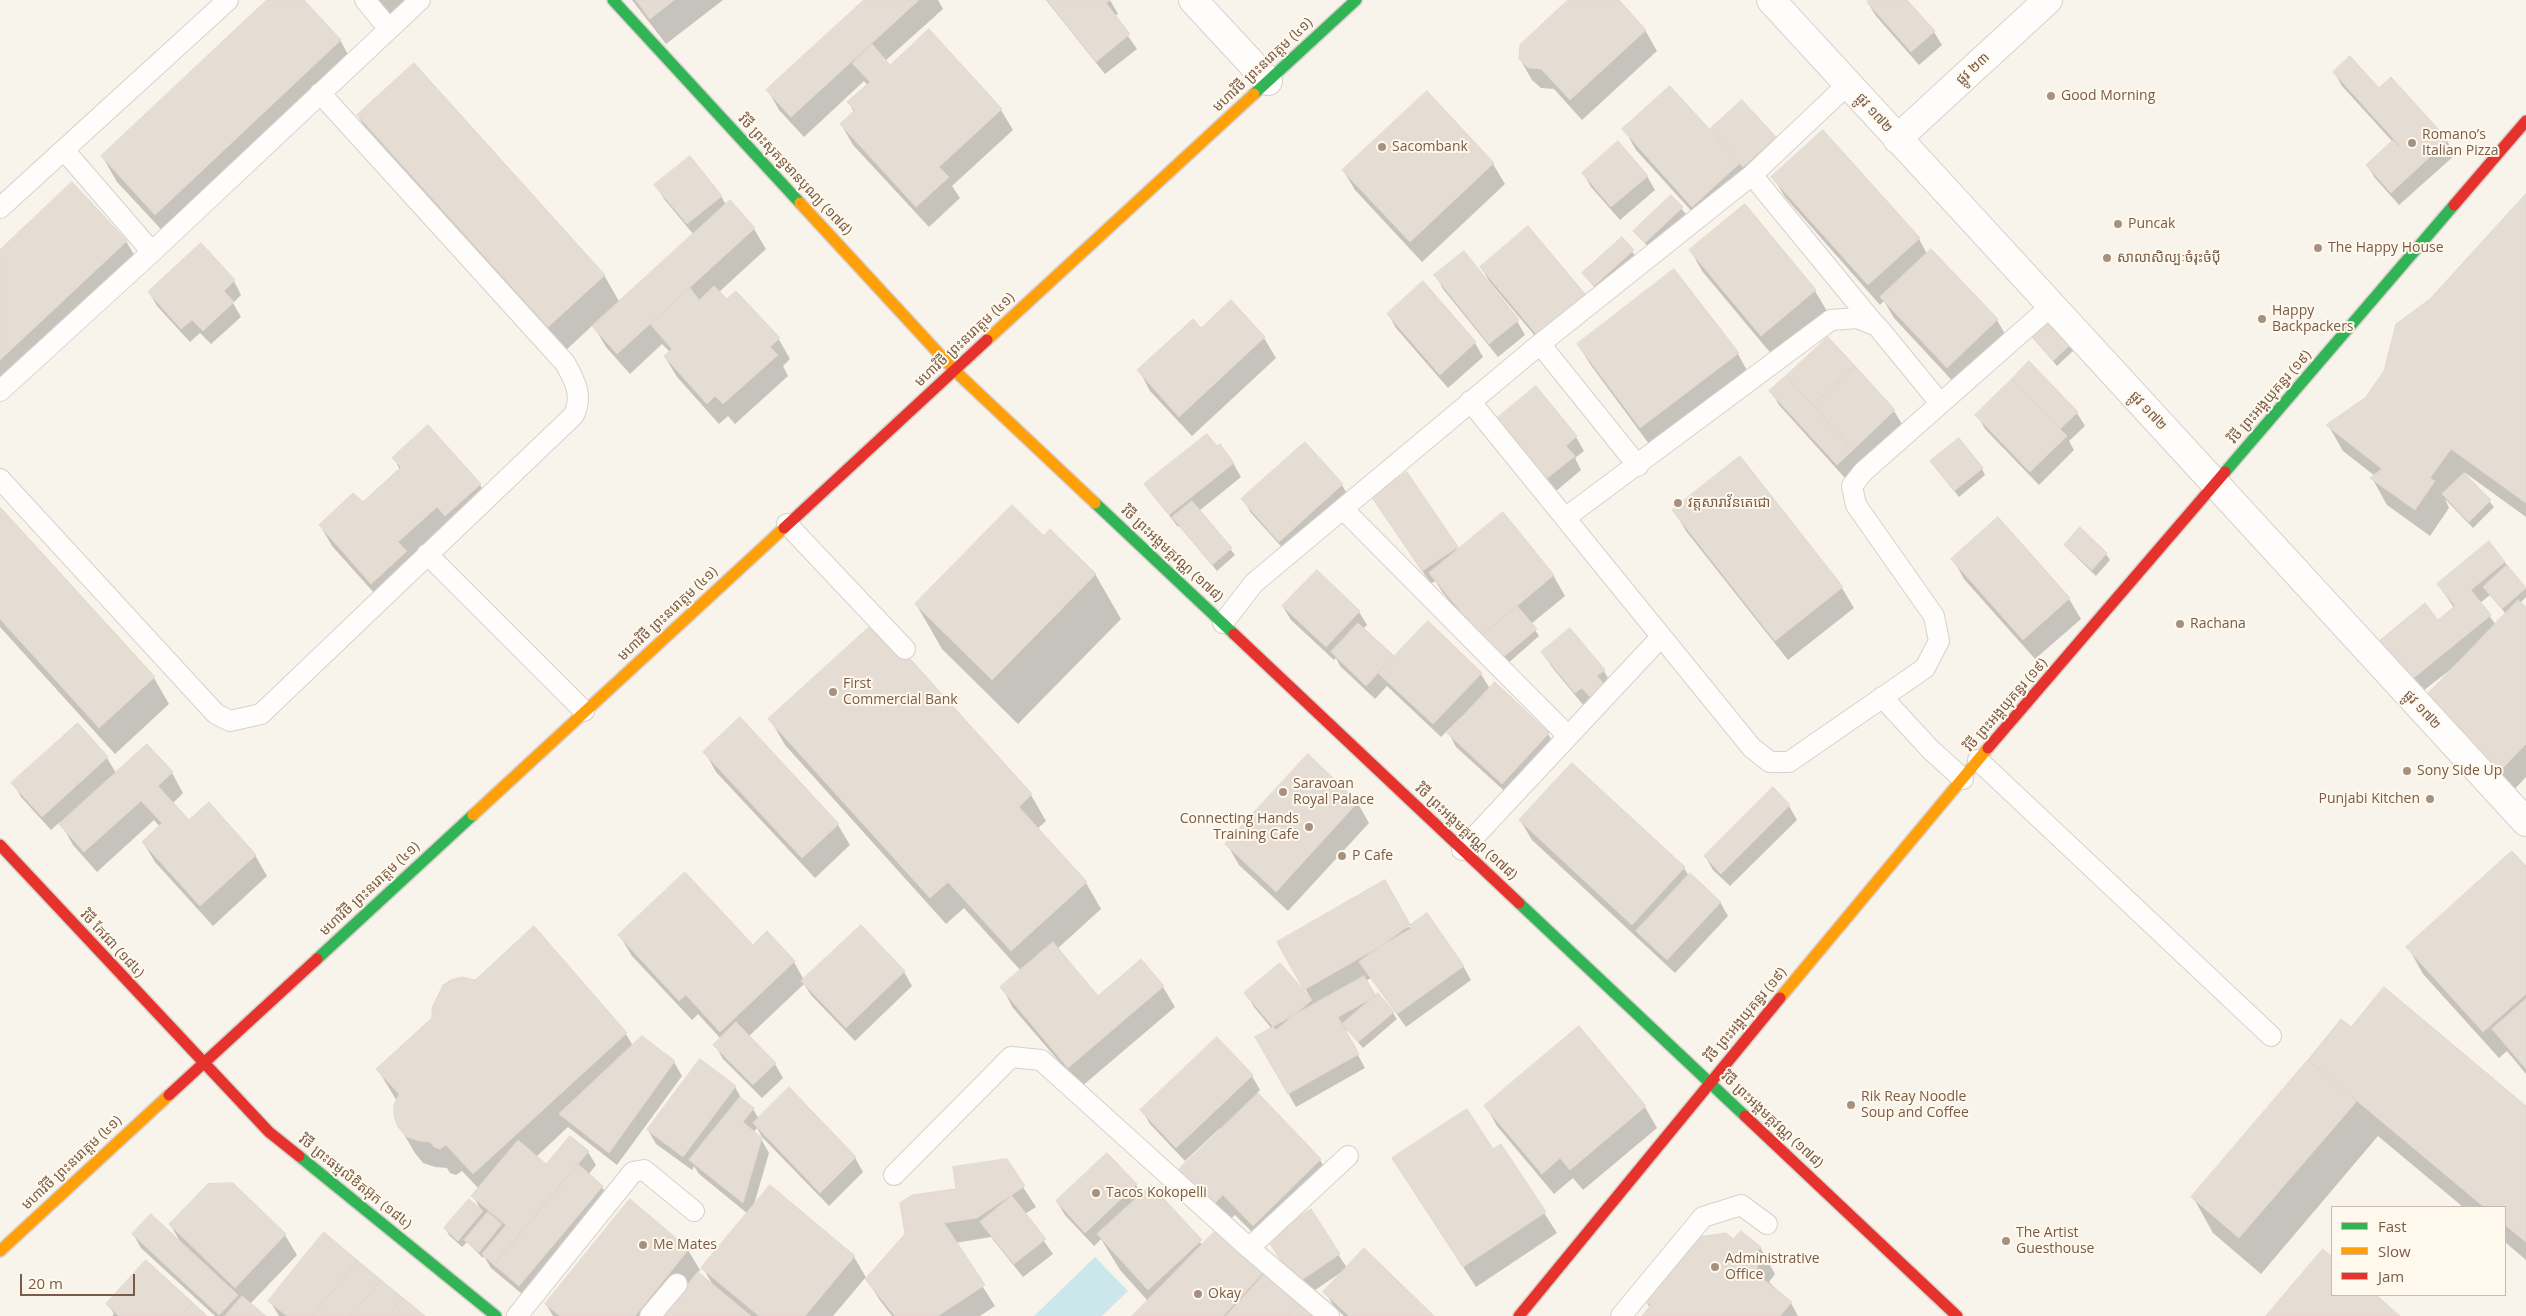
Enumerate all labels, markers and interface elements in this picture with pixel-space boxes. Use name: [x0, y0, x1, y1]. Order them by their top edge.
street label: មហាវិថី ព្រះនរោត្តម (៤១): [1210, 14, 1316, 116]
street label: ផ្លូវ ២៣: [1953, 49, 1993, 89]
place label: Good Morning: [2061, 88, 2155, 104]
street label: ផ្លូវ ១៧២: [1852, 90, 1896, 136]
marker: Good Morning: [2045, 90, 2057, 102]
street label: វិថី ព្រះសុគន្ធមានបុណ្យ (១៧៨): [735, 111, 855, 239]
place label: Romano’s Italian Pizza: [2422, 127, 2499, 160]
marker: Romano’s Italian Pizza: [2406, 137, 2418, 149]
place label: Sacombank: [1392, 139, 1468, 155]
marker: Sacombank: [1376, 141, 1388, 153]
place label: Puncak: [2128, 216, 2175, 232]
marker: Puncak: [2112, 218, 2124, 230]
place label: The Happy House: [2328, 240, 2444, 256]
marker: The Happy House: [2312, 242, 2324, 254]
place label: សាលាសិល្បៈចំរុះចំប៉ី: [2117, 250, 2221, 266]
marker: សាលាសិល្បៈចំរុះចំប៉ី: [2101, 252, 2113, 264]
street label: មហាវិថី ព្រះនរោត្តម (៤១): [912, 289, 1018, 391]
place label: Happy Backpackers: [2272, 303, 2354, 336]
marker: Happy Backpackers: [2256, 313, 2268, 325]
street label: វិថី ព្រះអង្គយុគន្ធរ (១៩): [2225, 347, 2315, 447]
street label: ផ្លូវ ១៧២: [2126, 388, 2170, 434]
place label: វត្តសារាវ័នតេជោ: [1688, 495, 1770, 511]
marker: វត្តសារាវ័នតេជោ: [1672, 497, 1684, 509]
street label: វិថី ព្រះអង្គមគ្គវណ្ណ (១៧៨): [1117, 502, 1227, 606]
street label: មហាវិថី ព្រះនរោត្តម (៤១): [615, 563, 721, 665]
place label: Rachana: [2190, 616, 2246, 632]
marker: Rachana: [2174, 618, 2186, 630]
street label: វិថី ព្រះអង្គយុគន្ធរ (១៩): [1961, 655, 2051, 755]
place label: First Commercial Bank: [843, 676, 958, 709]
marker: First Commercial Bank: [827, 686, 839, 698]
street label: ផ្លូវ ១៧២: [2400, 687, 2444, 733]
place label: Sony Side Up: [2417, 763, 2502, 779]
marker: Sony Side Up: [2401, 765, 2413, 777]
place label: Saravoan Royal Palace: [1293, 776, 1374, 809]
street label: វិថី ព្រះអង្គមគ្គវណ្ណ (១៧៨): [1411, 780, 1521, 884]
marker: Saravoan Royal Palace: [1277, 786, 1289, 798]
place label: Punjabi Kitchen: [2319, 791, 2420, 807]
marker: Punjabi Kitchen: [2424, 793, 2436, 805]
place label: Connecting Hands Training Cafe: [1180, 811, 1299, 844]
marker: Connecting Hands Training Cafe: [1303, 821, 1315, 833]
street label: មហាវិថី ព្រះនរោត្តម (៤១): [317, 838, 423, 940]
place label: P Cafe: [1352, 848, 1393, 864]
marker: P Cafe: [1336, 850, 1348, 862]
street label: វិថី កែវជា (១៨៤): [77, 907, 147, 981]
street label: វិថី ព្រះអង្គយុគន្ធរ (១៩): [1702, 964, 1790, 1066]
street label: វិថី ព្រះអង្គមគ្គវណ្ណ (១៧៨): [1717, 1068, 1827, 1172]
place label: Rik Reay Noodle Soup and Coffee: [1861, 1089, 1969, 1122]
marker: Rik Reay Noodle Soup and Coffee: [1845, 1099, 1857, 1111]
street label: មហាវិថី ព្រះនរោត្តម (៤១): [19, 1112, 125, 1214]
street label: វិថី ព្រះធម្មលិខិតអ៊ុក (១៨៤): [295, 1131, 415, 1233]
place label: Tacos Kokopelli: [1106, 1185, 1207, 1201]
marker: Tacos Kokopelli: [1090, 1187, 1102, 1199]
legend: [2331, 1206, 2506, 1296]
text: Fast: [2378, 1216, 2407, 1236]
place label: The Artist Guesthouse: [2016, 1225, 2094, 1258]
marker: The Artist Guesthouse: [2000, 1235, 2012, 1247]
place label: Me Mates: [653, 1237, 717, 1253]
marker: Me Mates: [637, 1239, 649, 1251]
text: Slow: [2378, 1241, 2411, 1261]
place label: Administrative Office: [1725, 1251, 1820, 1284]
marker: Administrative Office: [1709, 1261, 1721, 1273]
scale bar: [22, 1264, 138, 1296]
text: Jam: [2378, 1266, 2404, 1286]
text: 20 m: [28, 1273, 63, 1293]
place label: Okay: [1208, 1286, 1241, 1302]
marker: Okay: [1192, 1288, 1204, 1300]

